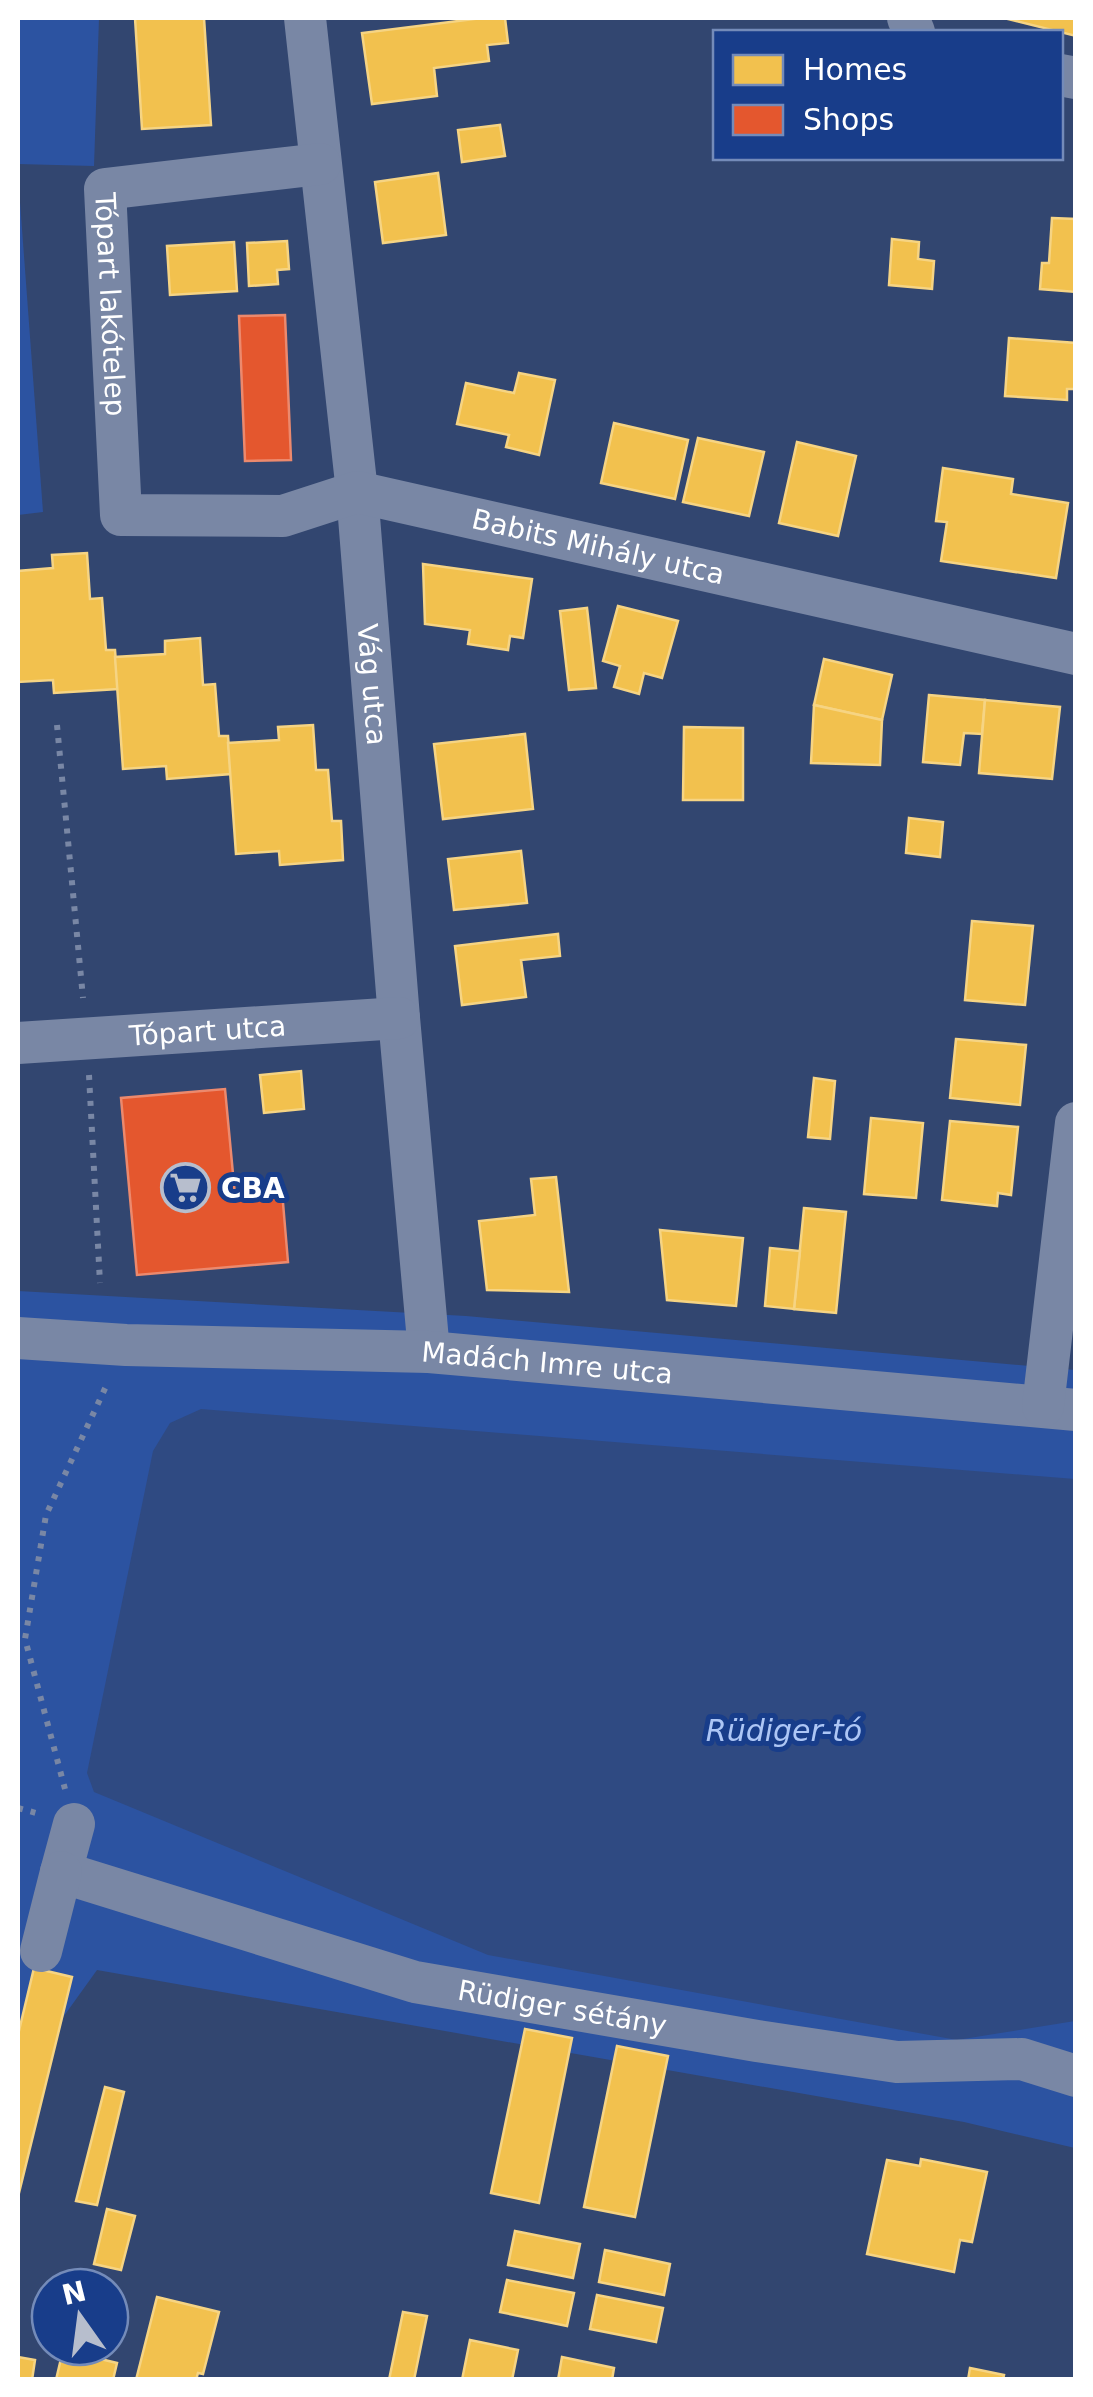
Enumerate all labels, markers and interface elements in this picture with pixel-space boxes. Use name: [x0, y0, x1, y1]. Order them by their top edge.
legend: [713, 30, 1063, 160]
text: Homes: [803, 52, 907, 87]
text: Shops: [803, 102, 894, 137]
street label: Tópart lakótelep: [89, 191, 133, 417]
street label: Babits Mihály utca: [469, 502, 728, 591]
street label: Vág utca: [351, 622, 394, 747]
street label: Tópart utca: [127, 1009, 287, 1052]
supermarket icon: CBA: [160, 1162, 212, 1214]
place label: CBA: [221, 1172, 285, 1205]
street label: Madách Imre utca: [420, 1335, 674, 1390]
water label: Rüdiger-tó: [706, 1713, 862, 1748]
street label: Rüdiger sétány: [455, 1973, 669, 2042]
north arrow: [30, 2267, 130, 2367]
text: N: [59, 2274, 89, 2312]

